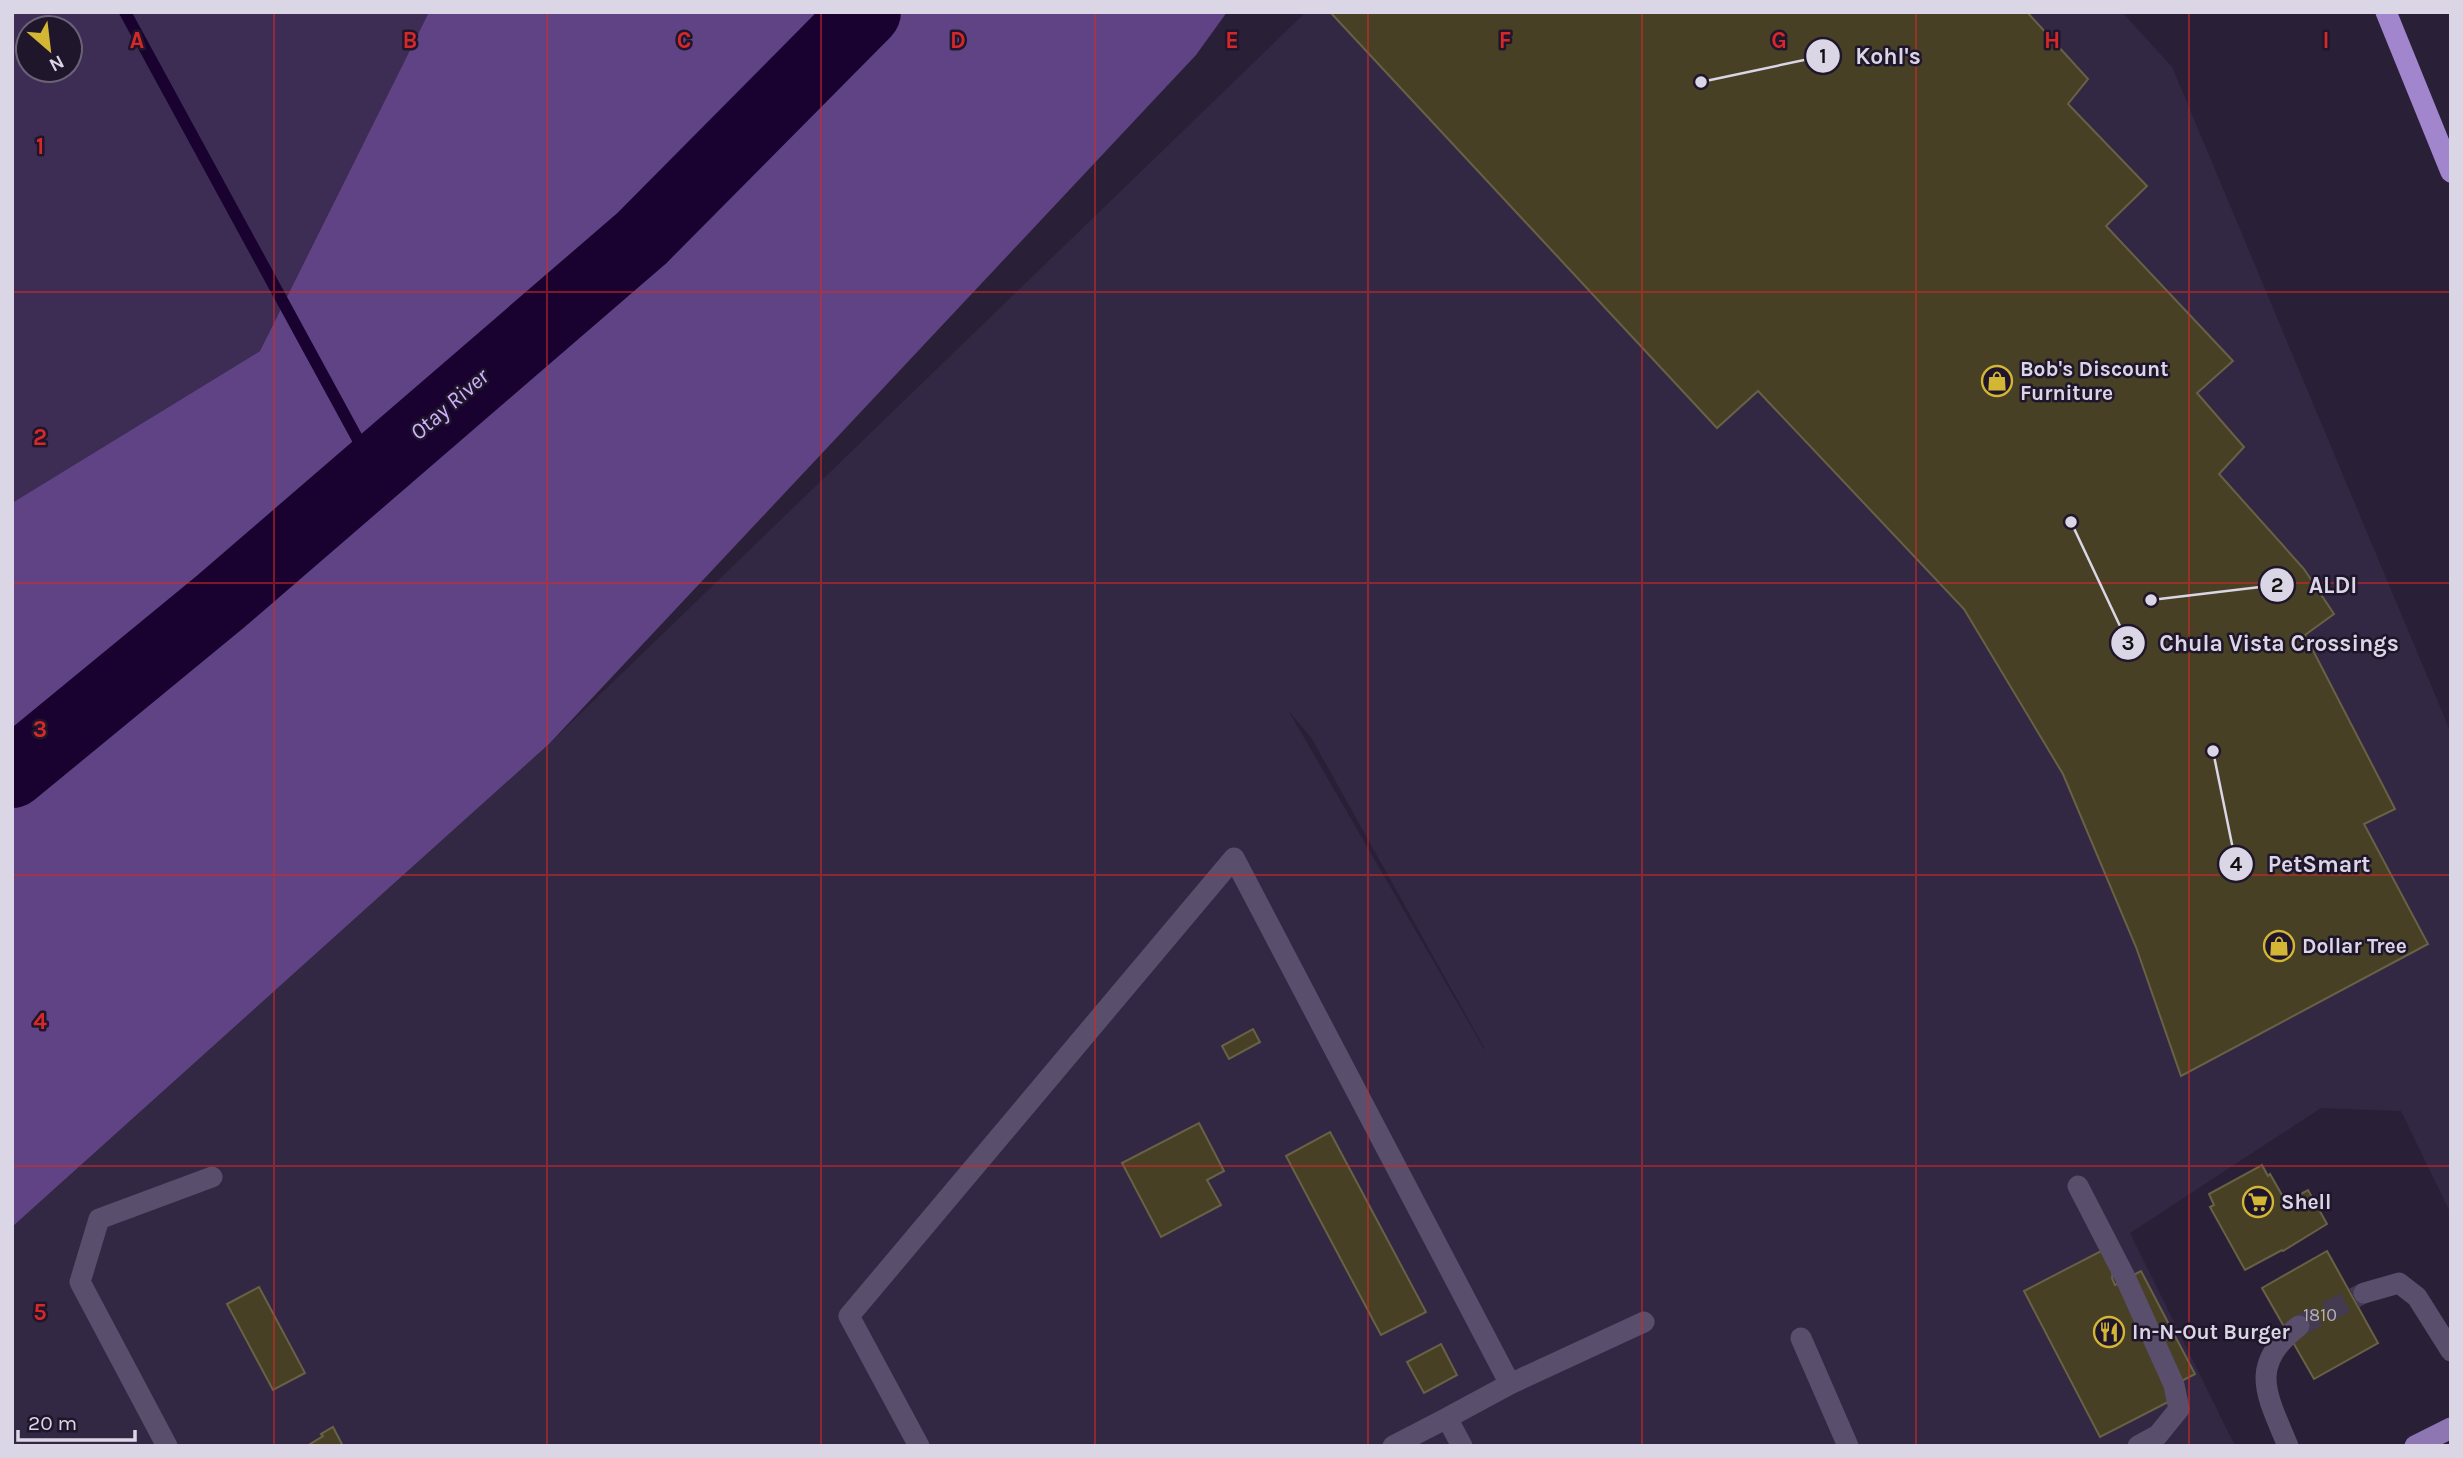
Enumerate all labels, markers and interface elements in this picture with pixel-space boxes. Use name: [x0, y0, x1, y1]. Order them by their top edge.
north arrow: [14, 14, 84, 84]
text: A: [130, 27, 144, 54]
text: B: [403, 27, 417, 54]
text: C: [677, 27, 691, 54]
text: D: [950, 27, 966, 54]
text: E: [1225, 27, 1239, 54]
text: F: [1499, 27, 1511, 54]
text: G: [1771, 27, 1787, 54]
text: H: [2044, 27, 2060, 54]
text: I: [2322, 27, 2330, 54]
callout: Kohl's: [1806, 34, 1935, 78]
text: Kohl's: [1855, 43, 1921, 70]
text: 1: [1819, 44, 1827, 68]
text: N: [45, 50, 68, 76]
text: 1: [36, 133, 44, 160]
place label: Bob's Discount Furniture: [2020, 357, 2168, 405]
water label: Otay River: [404, 362, 495, 446]
shop icon: Bob's Discount Furniture: [1980, 364, 2014, 398]
text: 2: [33, 424, 47, 451]
callout: ALDI: [2259, 563, 2371, 607]
text: ALDI: [2309, 572, 2357, 599]
text: 2: [2271, 573, 2283, 597]
callout: Chula Vista Crossings: [2110, 621, 2413, 665]
text: Chula Vista Crossings: [2159, 630, 2399, 657]
text: 3: [2121, 631, 2135, 655]
text: 3: [33, 716, 47, 743]
callout: PetSmart: [2219, 842, 2384, 886]
text: PetSmart: [2268, 851, 2370, 878]
text: 4: [2230, 852, 2243, 876]
shop icon: Dollar Tree: [2262, 929, 2296, 963]
place label: Dollar Tree: [2302, 934, 2407, 958]
text: 4: [33, 1008, 47, 1035]
supermarket icon: Shell: [2241, 1185, 2275, 1219]
place label: Shell: [2281, 1190, 2331, 1214]
text: 5: [33, 1299, 47, 1326]
house number: 1810: [2303, 1304, 2337, 1326]
restaurant icon: In-N-Out Burger: [2092, 1315, 2126, 1349]
place label: In-N-Out Burger: [2132, 1320, 2291, 1344]
scale bar: [18, 1398, 135, 1442]
text: 20 m: [28, 1411, 77, 1435]

